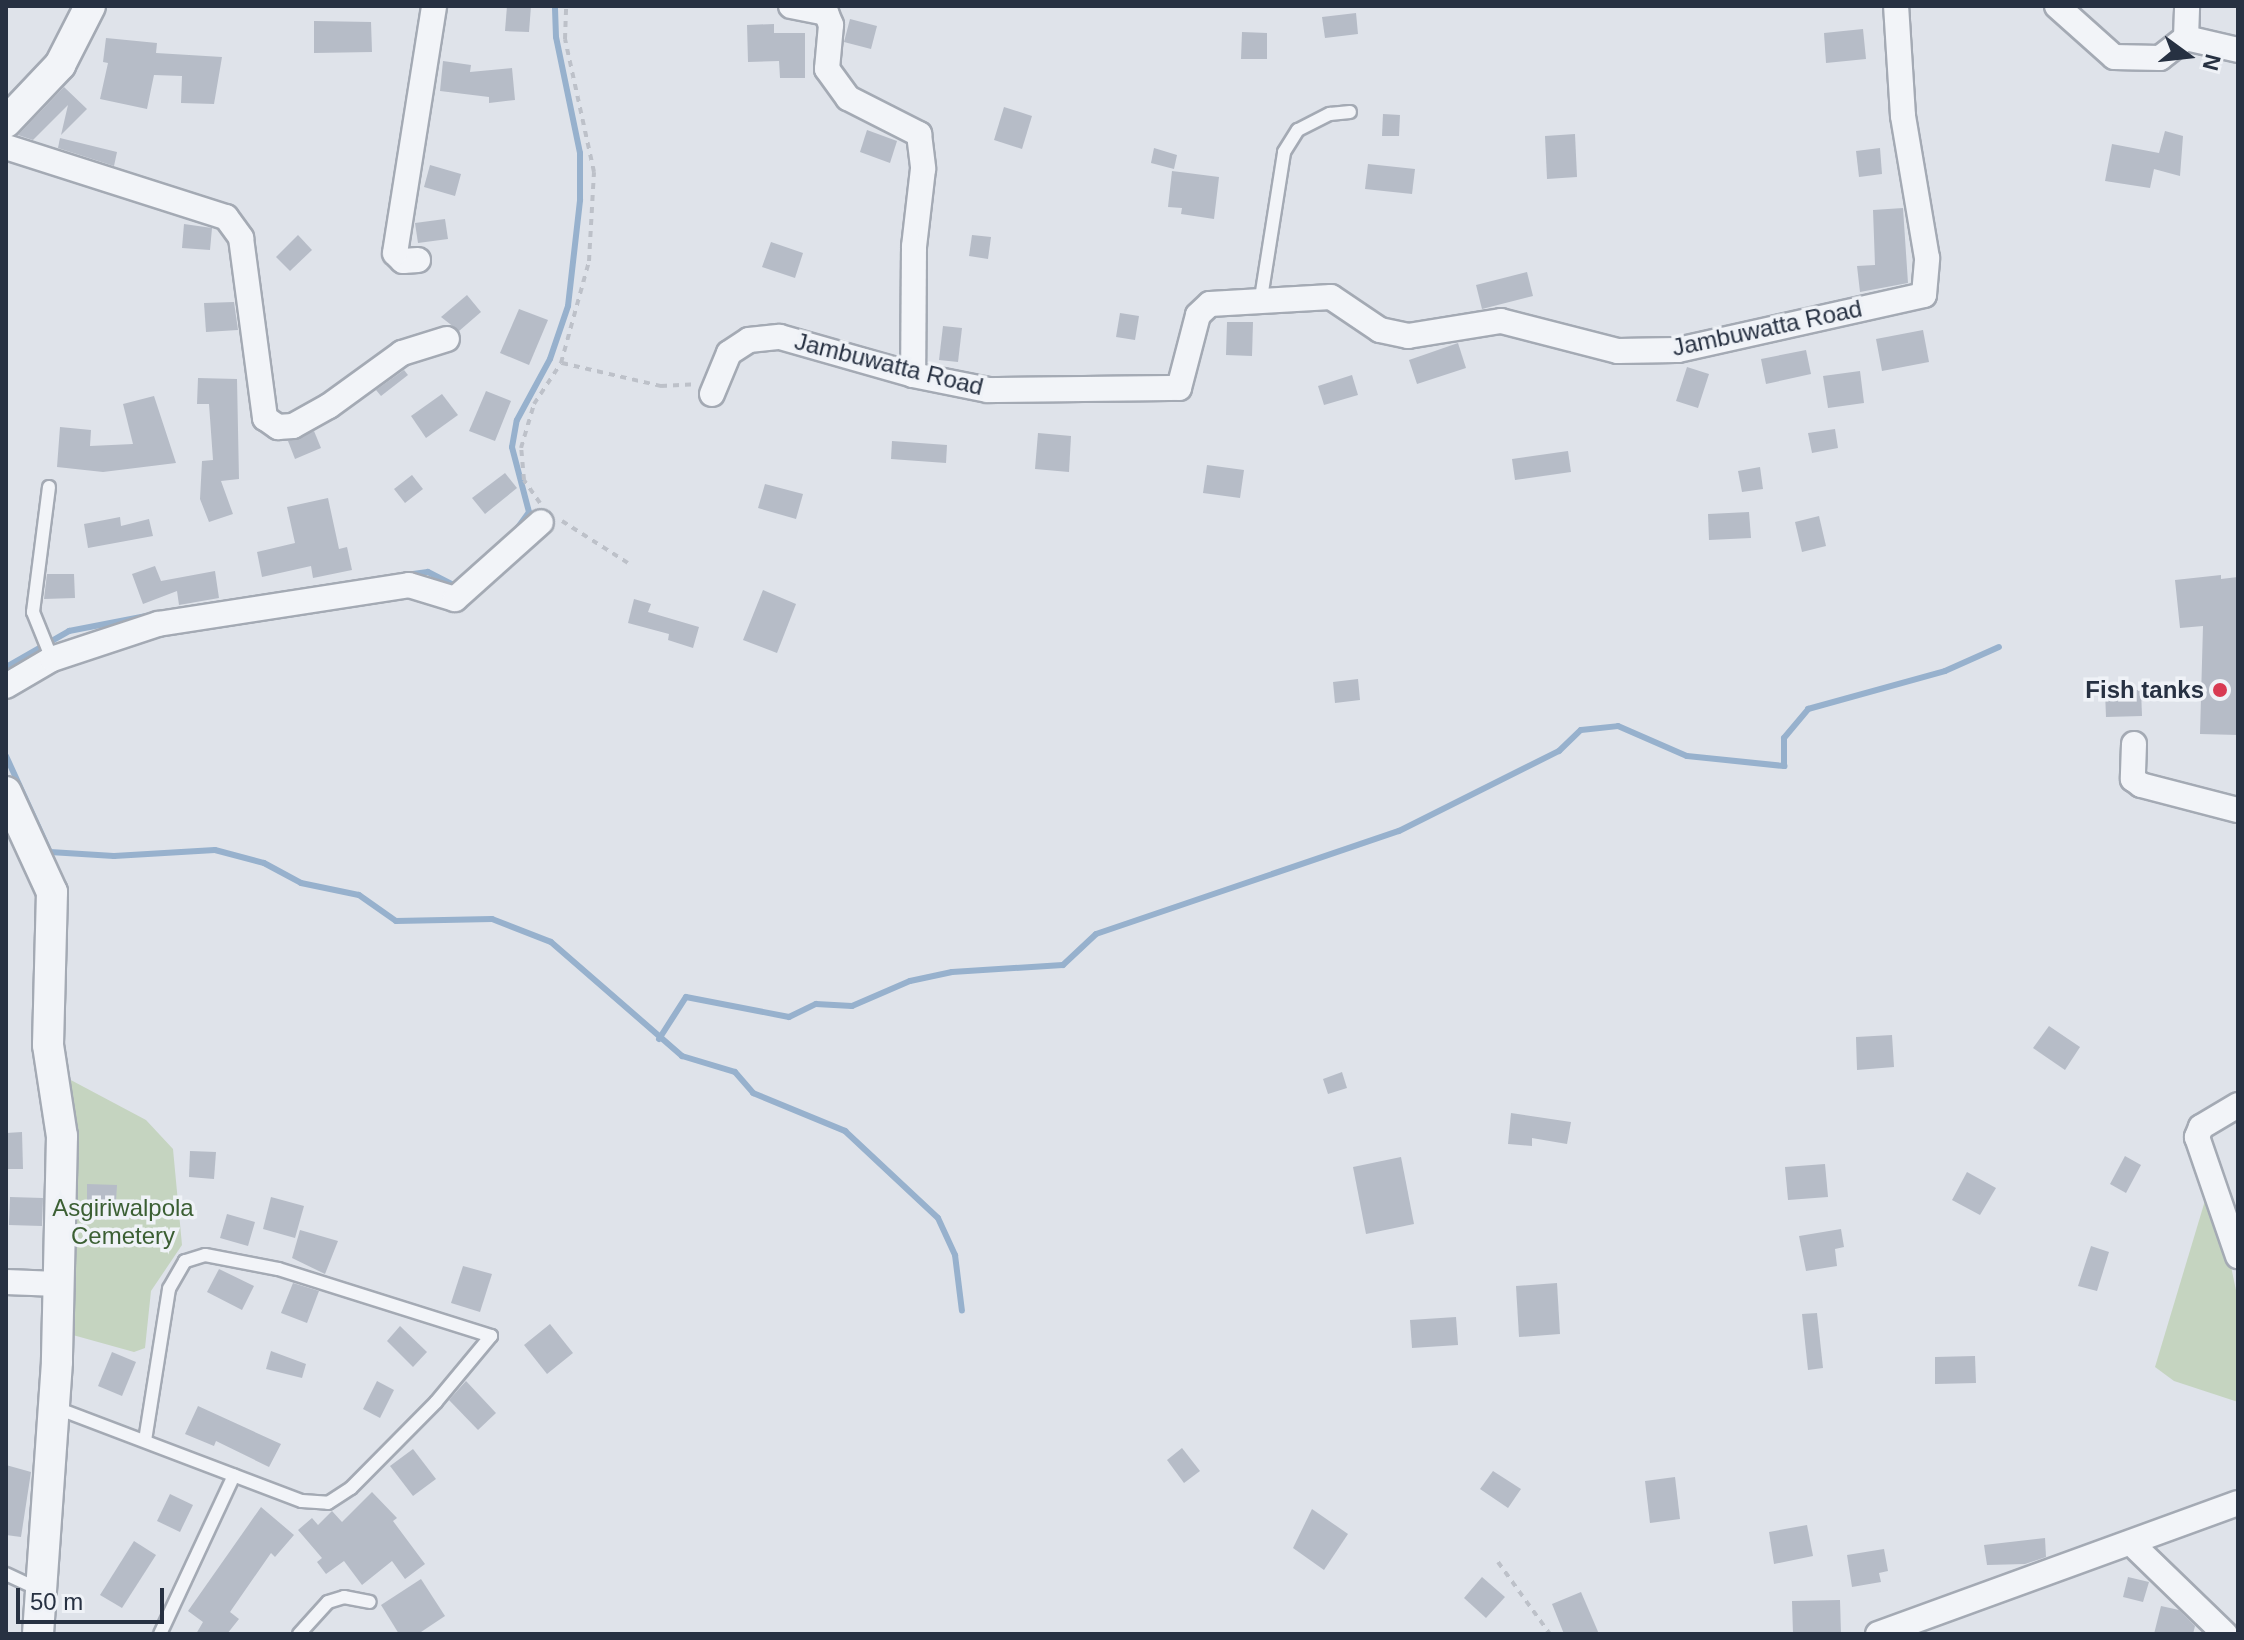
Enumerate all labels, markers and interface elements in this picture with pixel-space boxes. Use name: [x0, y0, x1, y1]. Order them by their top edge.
north arrow: [2148, 16, 2228, 96]
text: N: [2198, 51, 2226, 73]
street label: Jambuwatta Road: [1669, 294, 1865, 362]
street label: Jambuwatta Road: [792, 327, 986, 401]
place label: Fish tanks: [2085, 676, 2204, 704]
marker: Fish tanks: [2211, 681, 2229, 699]
park label: Asgiriwalpola Cemetery: [52, 1194, 194, 1250]
scale bar: [20, 1572, 168, 1622]
text: 50 m: [30, 1588, 83, 1615]

